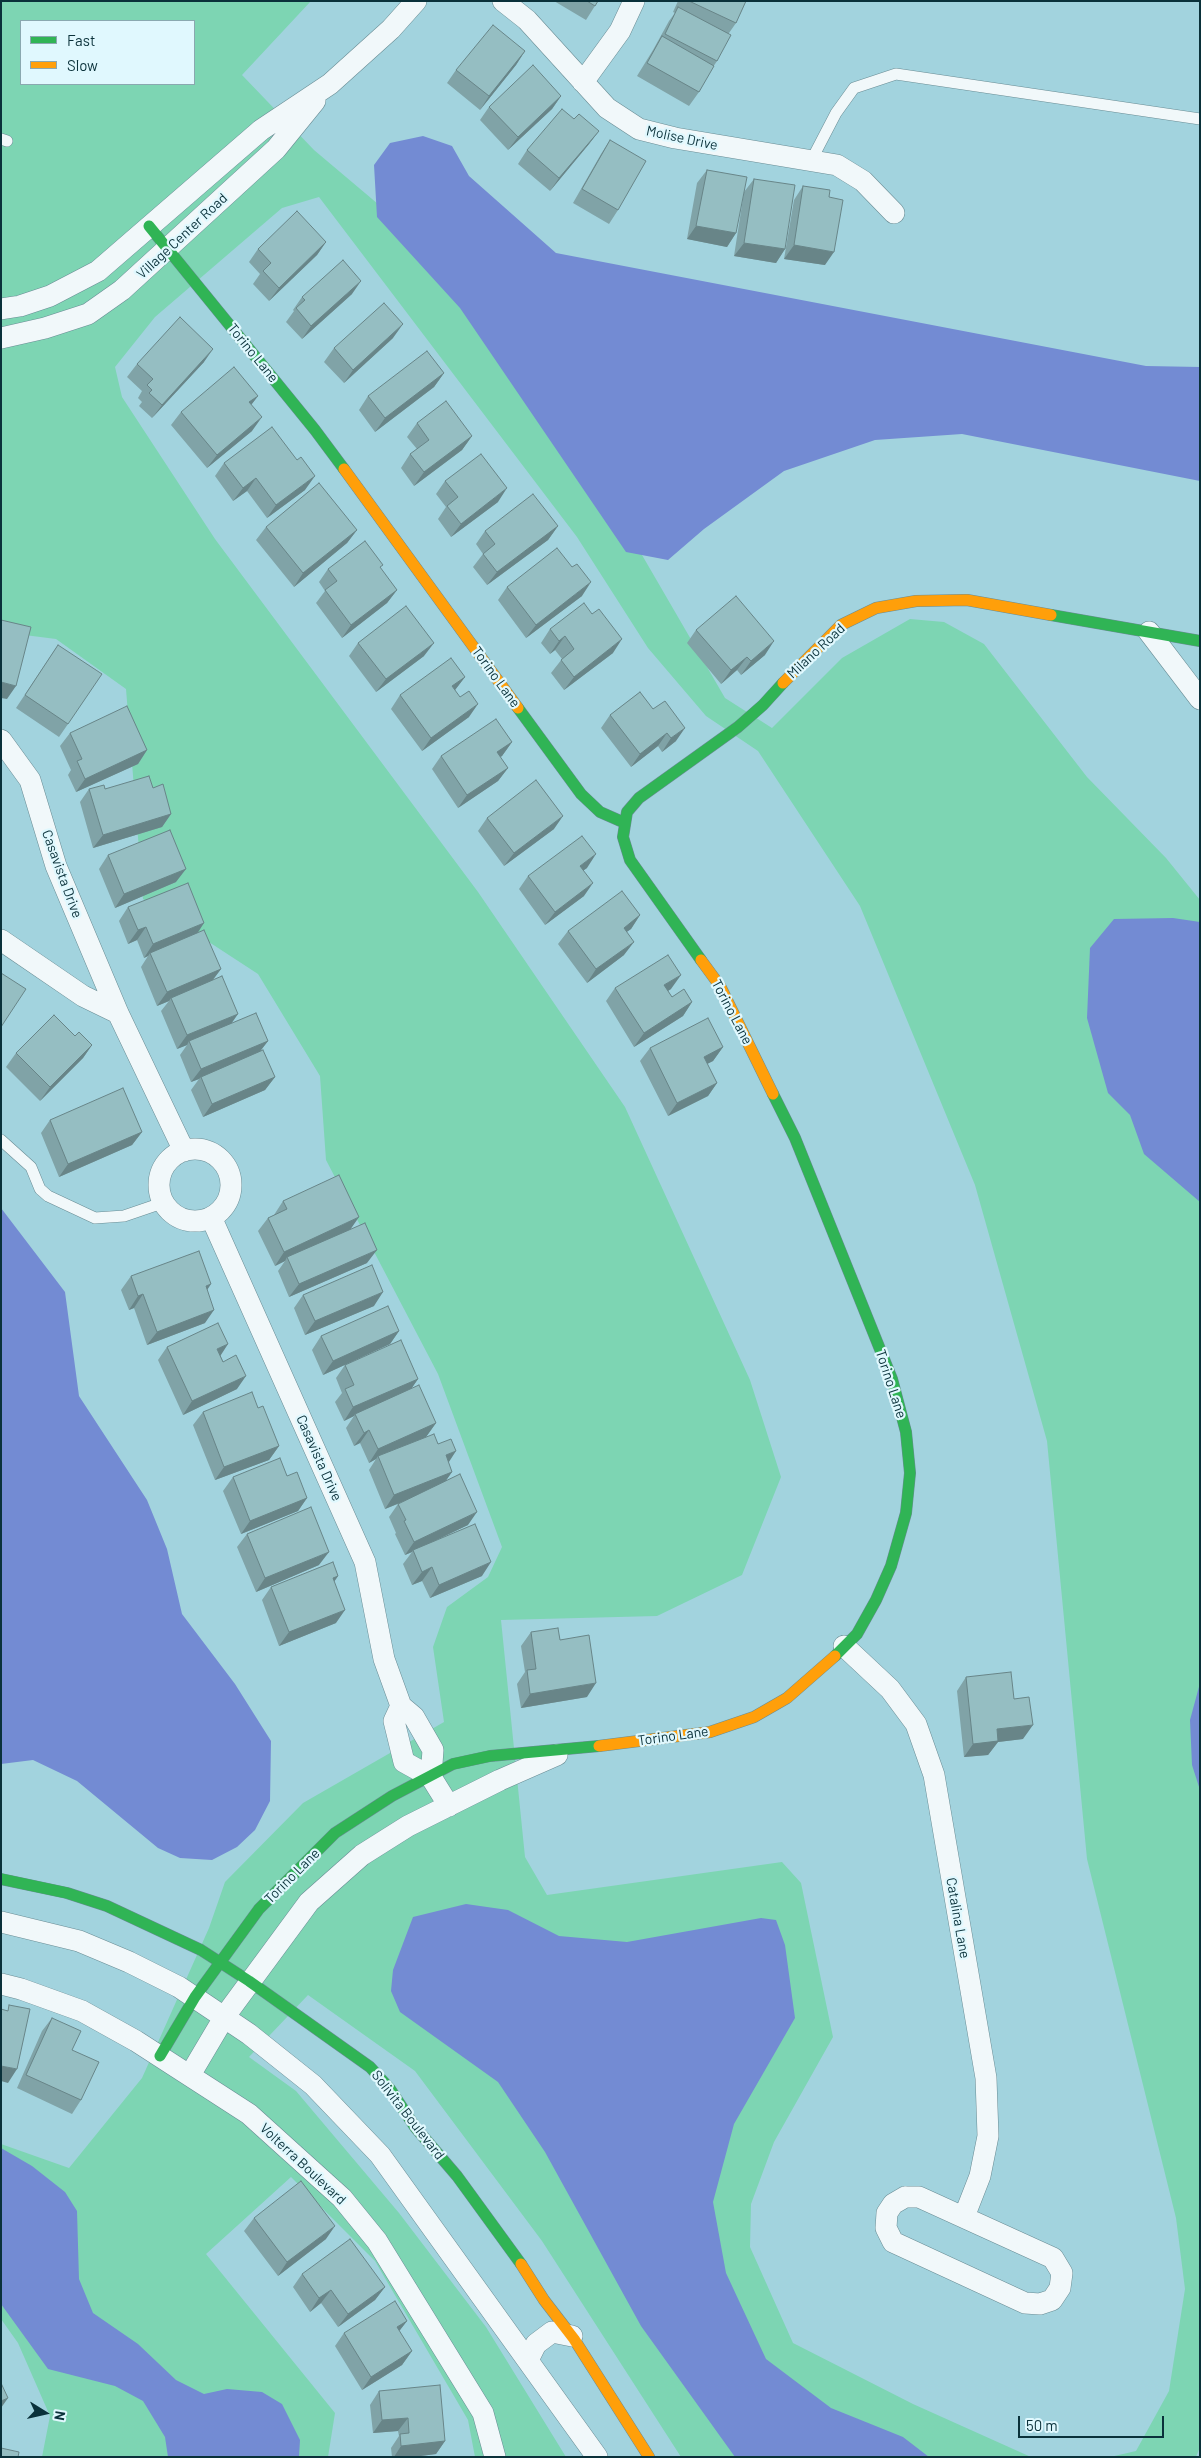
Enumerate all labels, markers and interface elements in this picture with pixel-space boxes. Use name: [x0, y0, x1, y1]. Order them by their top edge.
legend: [20, 20, 195, 85]
text: Fast: [67, 31, 95, 49]
text: Slow: [67, 56, 98, 74]
street label: Molise Drive: [645, 122, 719, 154]
street label: Village Center Road: [133, 190, 231, 282]
street label: Torino Lane: [224, 320, 282, 386]
street label: Milano Road: [784, 620, 848, 682]
street label: Torino Lane: [468, 643, 524, 711]
street label: Casavista Drive: [38, 828, 86, 920]
street label: Torino Lane: [708, 977, 756, 1047]
street label: Torino Lane: [872, 1348, 910, 1420]
street label: Casavista Drive: [293, 1412, 345, 1504]
street label: Torino Lane: [637, 1723, 709, 1749]
street label: Torino Lane: [261, 1845, 323, 1907]
street label: Catalina Lane: [943, 1876, 973, 1960]
street label: Solivita Boulevard: [368, 2067, 448, 2163]
street label: Volterra Boulevard: [256, 2120, 350, 2208]
north arrow: [20, 2388, 70, 2438]
scale bar: [1021, 2406, 1167, 2438]
text: N: [51, 2410, 69, 2422]
text: 50 m: [1026, 2416, 1058, 2434]

